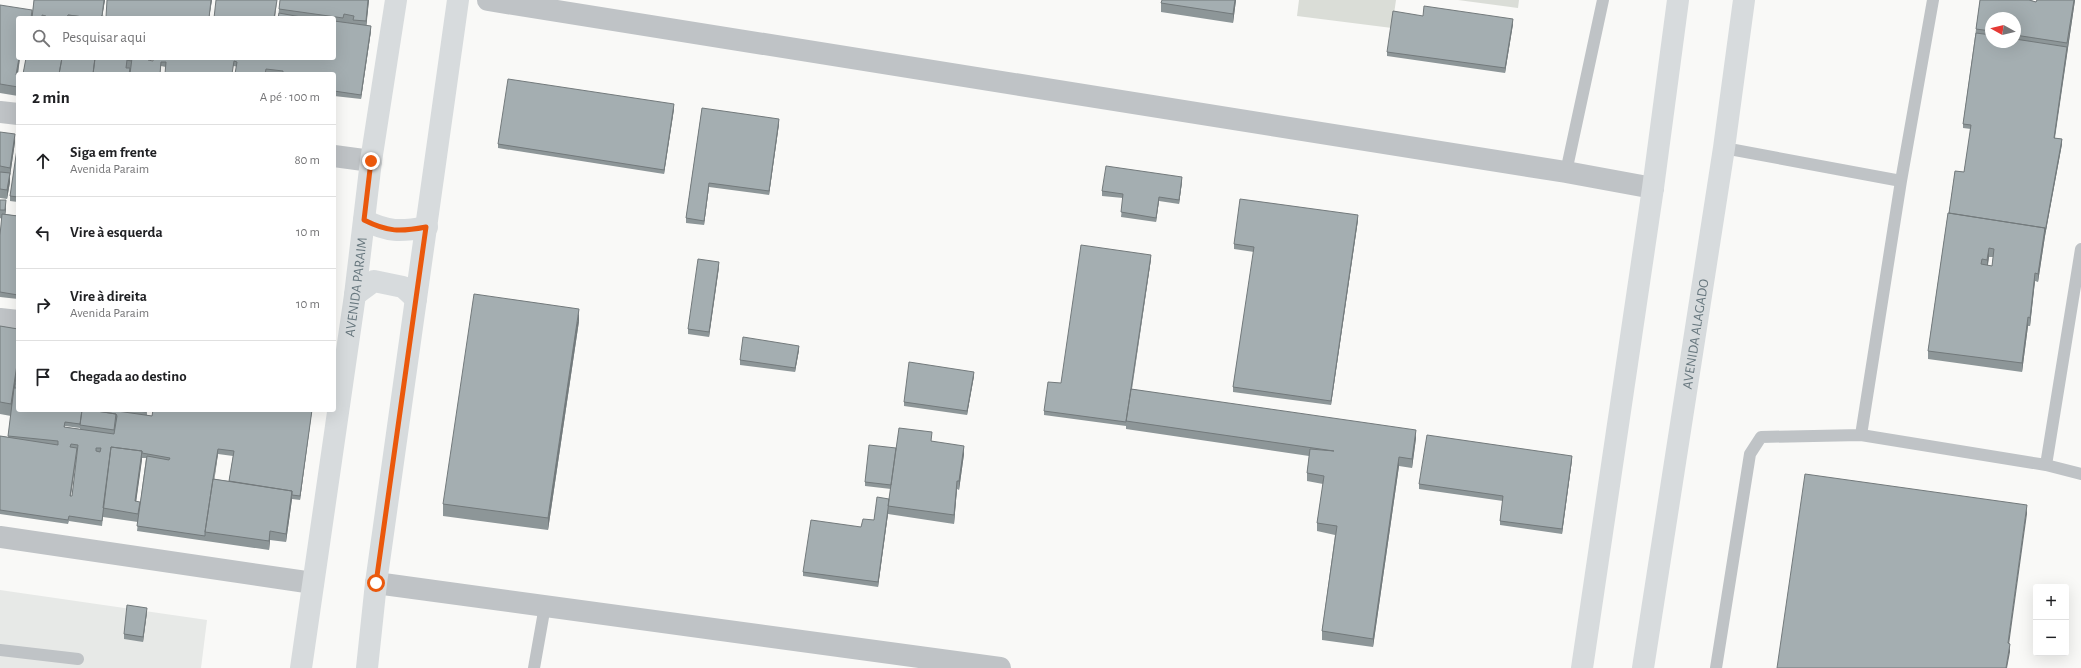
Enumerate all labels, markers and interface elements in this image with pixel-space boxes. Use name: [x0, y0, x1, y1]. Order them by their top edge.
north arrow: [1985, 12, 2021, 48]
search box: [16, 16, 336, 60]
icon: search: [30, 27, 52, 49]
text: Pesquisar aqui: [62, 30, 146, 45]
text: 2 min: [32, 89, 70, 106]
text: A pé · 100 m: [260, 91, 320, 104]
text: Siga em frente: [70, 145, 157, 160]
icon: ahead: [32, 150, 54, 172]
route end: [362, 152, 380, 170]
text: 80 m: [294, 154, 320, 167]
text: Avenida Paraim: [70, 163, 149, 176]
icon: left: [32, 222, 54, 244]
text: Vire à esquerda: [70, 225, 163, 240]
text: 10 m: [296, 226, 320, 239]
street label: AVENIDA PARAIM: [343, 236, 370, 338]
street label: AVENIDA ALAGADO: [1681, 278, 1712, 390]
text: Vire à direita: [70, 289, 147, 304]
icon: right: [32, 294, 54, 316]
text: 10 m: [296, 298, 320, 311]
text: Avenida Paraim: [70, 307, 149, 320]
icon: arrive: [32, 366, 54, 388]
text: Chegada ao destino: [70, 369, 187, 384]
route start: [367, 574, 385, 592]
map controls: [2033, 584, 2069, 656]
button: +: [2033, 584, 2069, 620]
button: −: [2033, 620, 2069, 656]

